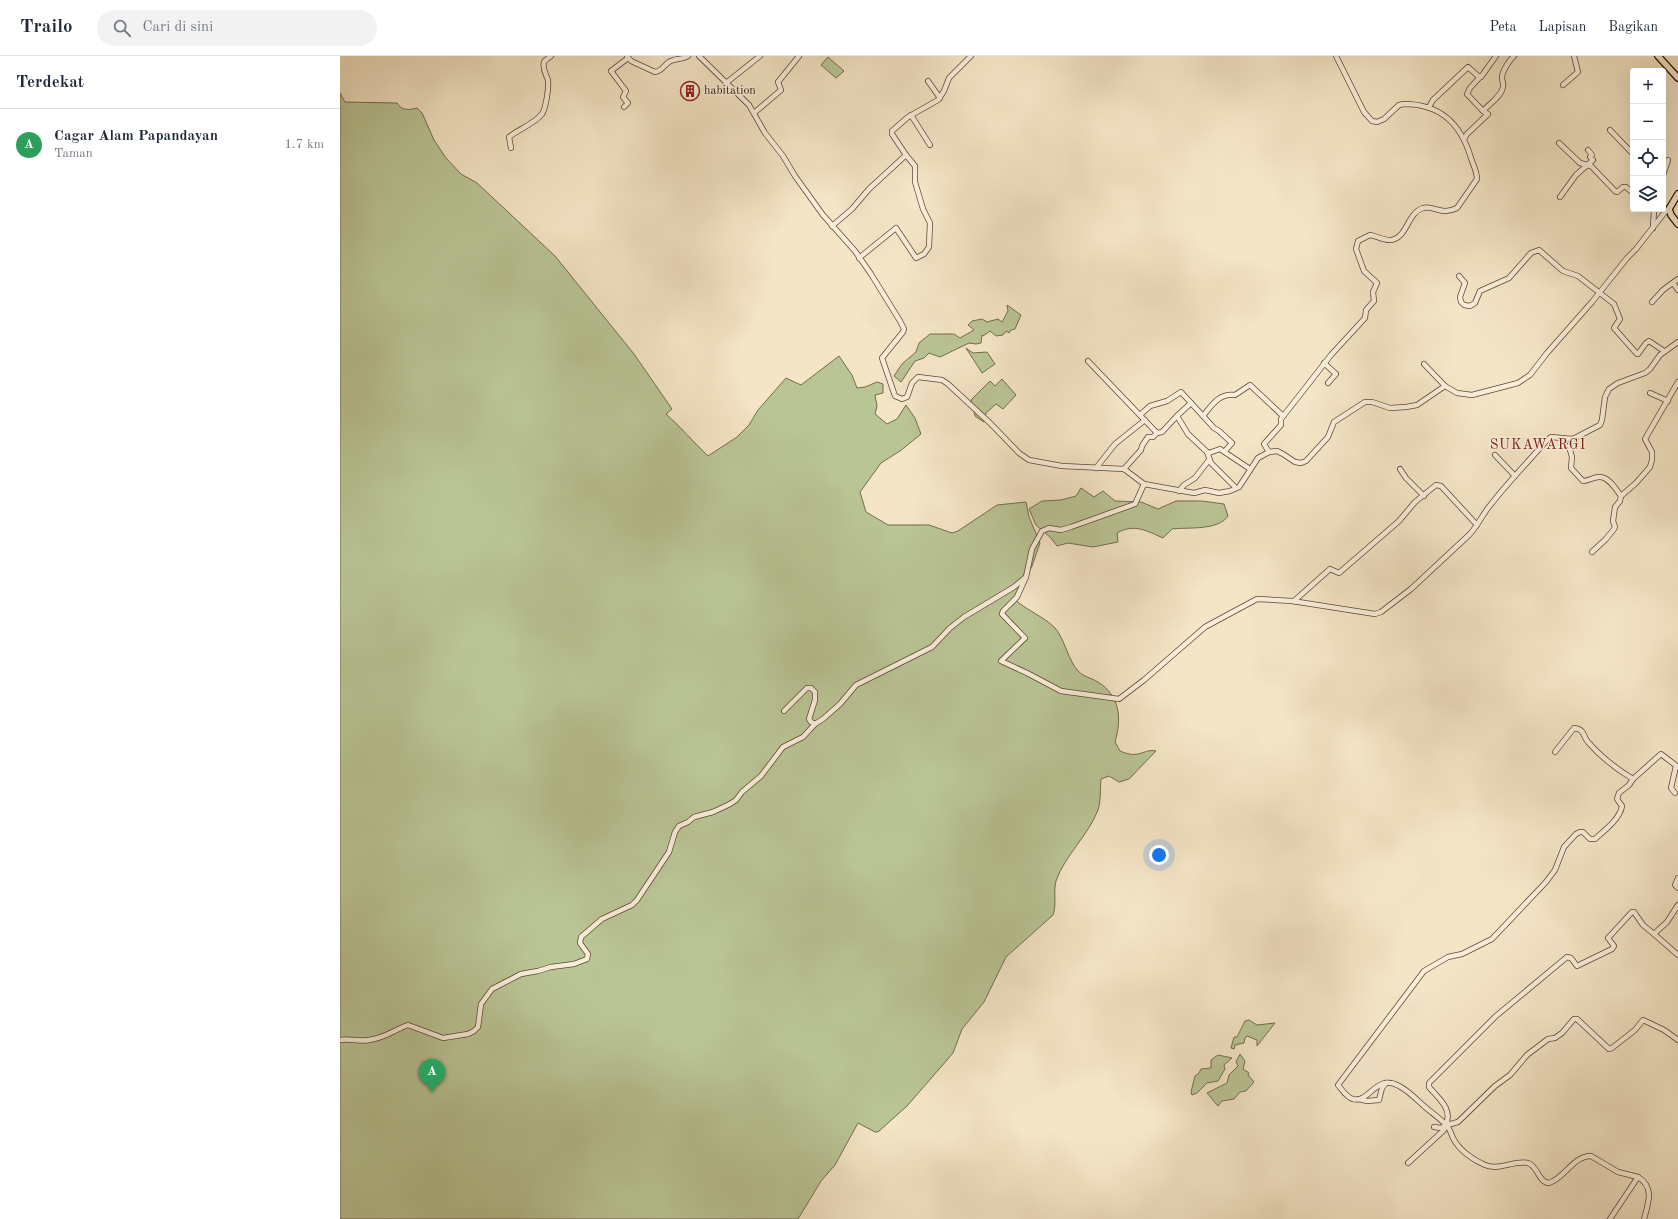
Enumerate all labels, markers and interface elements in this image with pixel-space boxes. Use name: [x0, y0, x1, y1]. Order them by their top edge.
search box: [97, 10, 377, 46]
icon: search: [111, 17, 133, 39]
text: Trailo: [20, 18, 73, 37]
text: Cari di sini: [143, 20, 213, 35]
text: Peta: [1489, 20, 1516, 34]
text: Lapisan: [1538, 20, 1586, 34]
text: Bagikan: [1608, 20, 1658, 34]
map controls: [1630, 68, 1666, 212]
button: +: [1630, 68, 1666, 104]
text: Terdekat: [16, 74, 84, 91]
building icon: habitation: [679, 80, 701, 102]
place label: habitation: [704, 85, 756, 97]
button: −: [1630, 104, 1666, 140]
text: Cagar Alam Papandayan: [54, 129, 218, 144]
text: A: [24, 138, 34, 151]
text: 1.7 km: [285, 138, 324, 151]
button: locate: [1630, 140, 1666, 176]
text: Taman: [54, 147, 93, 160]
button: layers: [1630, 176, 1666, 212]
district label: SUKAWARGI: [1490, 438, 1586, 452]
your location: [1149, 845, 1169, 865]
pin: A: [419, 1059, 445, 1092]

